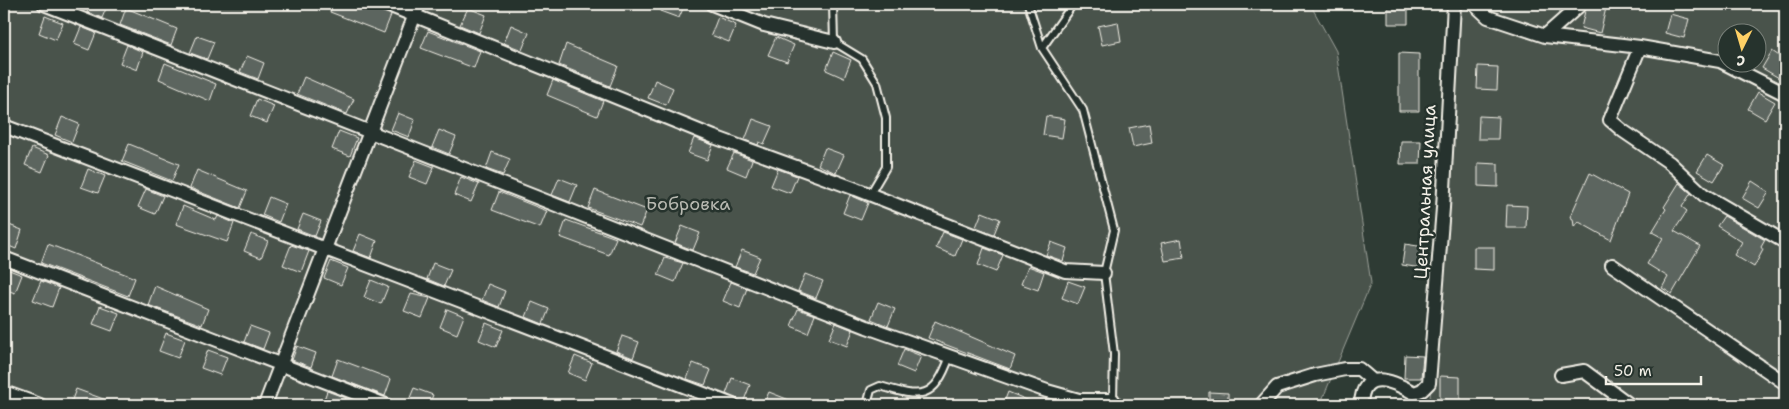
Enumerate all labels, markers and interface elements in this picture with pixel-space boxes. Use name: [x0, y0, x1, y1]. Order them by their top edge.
north arrow: [1716, 22, 1766, 72]
text: С: [1736, 52, 1746, 70]
street label: Центральная улица: [1408, 104, 1442, 280]
park label: Бобровка: [645, 192, 731, 216]
scale bar: [1606, 354, 1702, 386]
text: 50 m: [1614, 361, 1652, 381]

